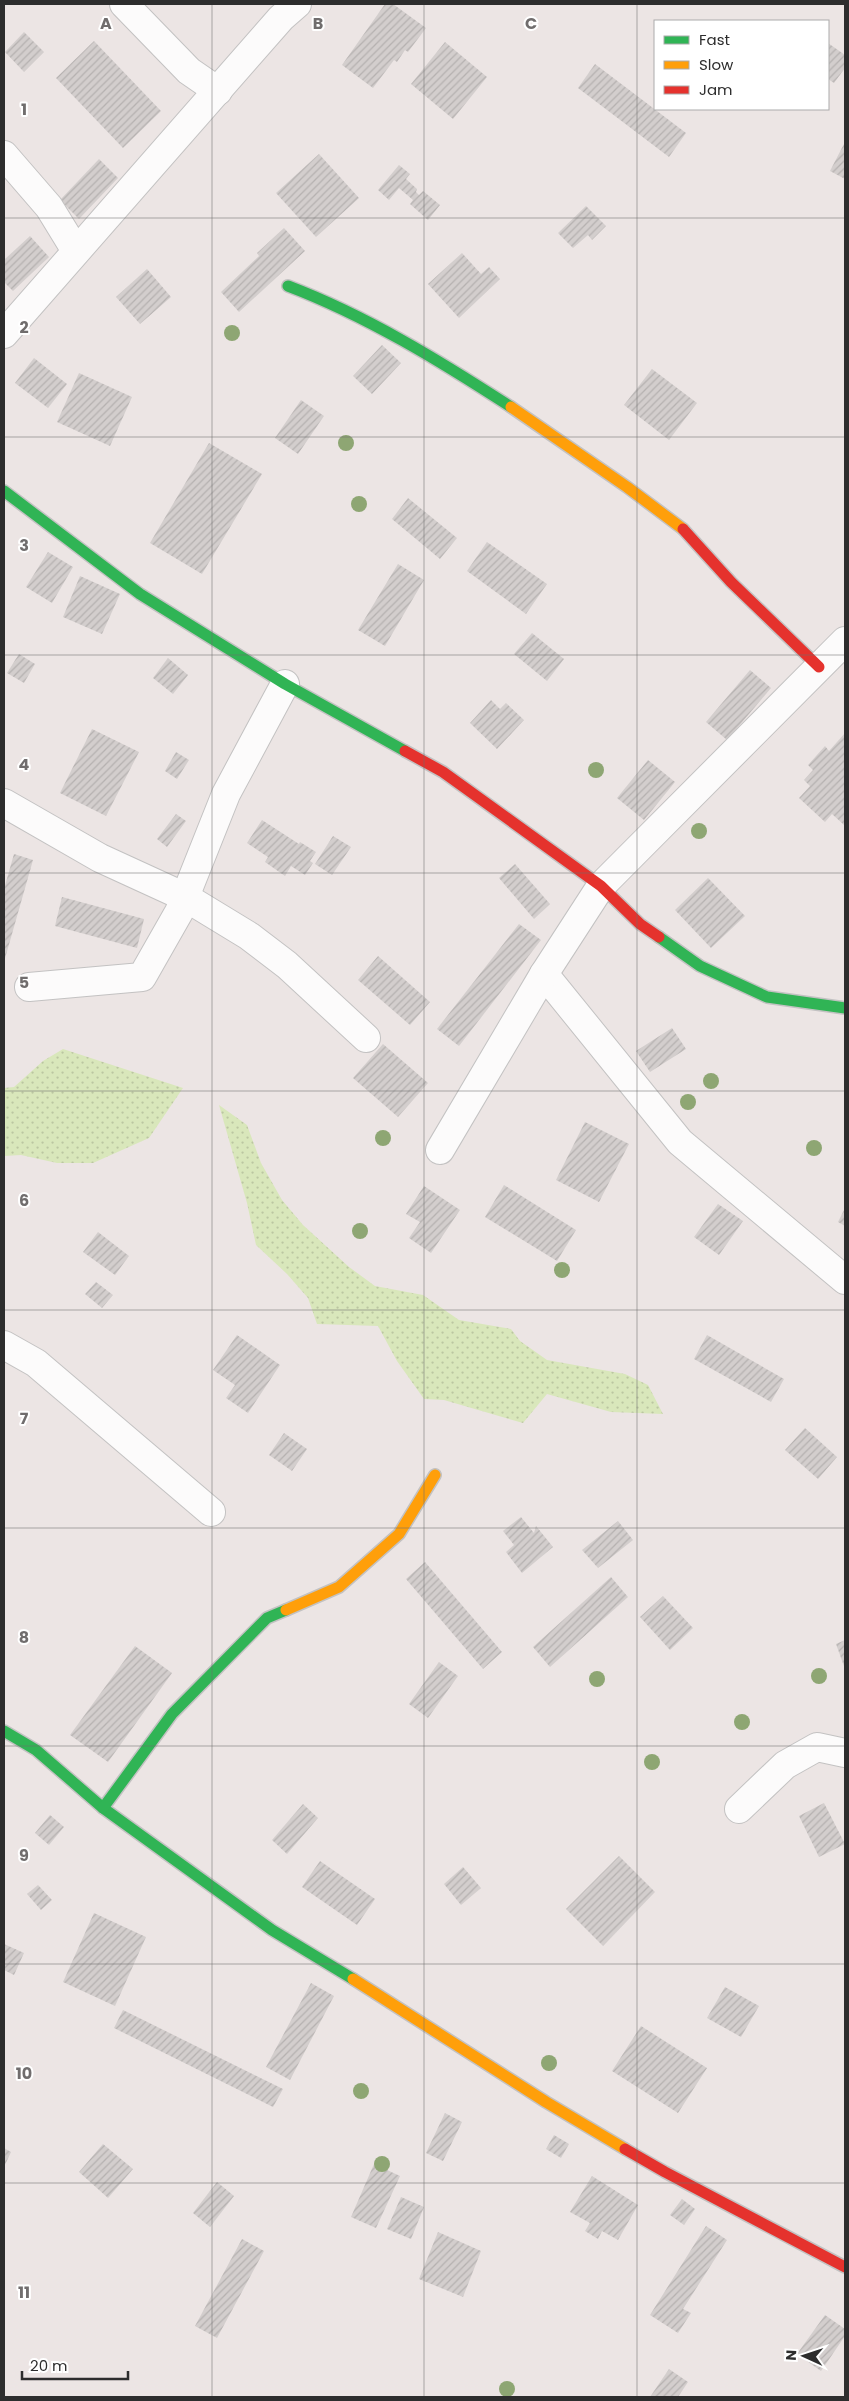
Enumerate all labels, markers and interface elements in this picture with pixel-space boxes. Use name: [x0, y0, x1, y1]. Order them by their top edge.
text: A: [100, 12, 112, 35]
text: B: [313, 12, 323, 35]
text: C: [525, 12, 537, 35]
legend: [654, 20, 829, 110]
text: Fast: [699, 29, 730, 50]
text: Slow: [699, 54, 734, 75]
text: Jam: [699, 79, 733, 100]
text: 1: [21, 98, 27, 121]
text: 2: [19, 316, 29, 339]
text: 3: [19, 534, 29, 557]
text: 4: [19, 753, 30, 776]
text: 5: [19, 971, 29, 994]
text: 6: [19, 1189, 29, 1212]
text: 7: [20, 1407, 29, 1430]
text: 8: [19, 1626, 29, 1649]
text: 9: [19, 1844, 29, 1867]
text: 10: [16, 2062, 32, 2085]
text: 11: [18, 2281, 30, 2304]
north arrow: [779, 2331, 829, 2381]
scale bar: [22, 2348, 129, 2380]
text: N: [781, 2350, 801, 2361]
text: 20 m: [30, 2355, 68, 2376]

